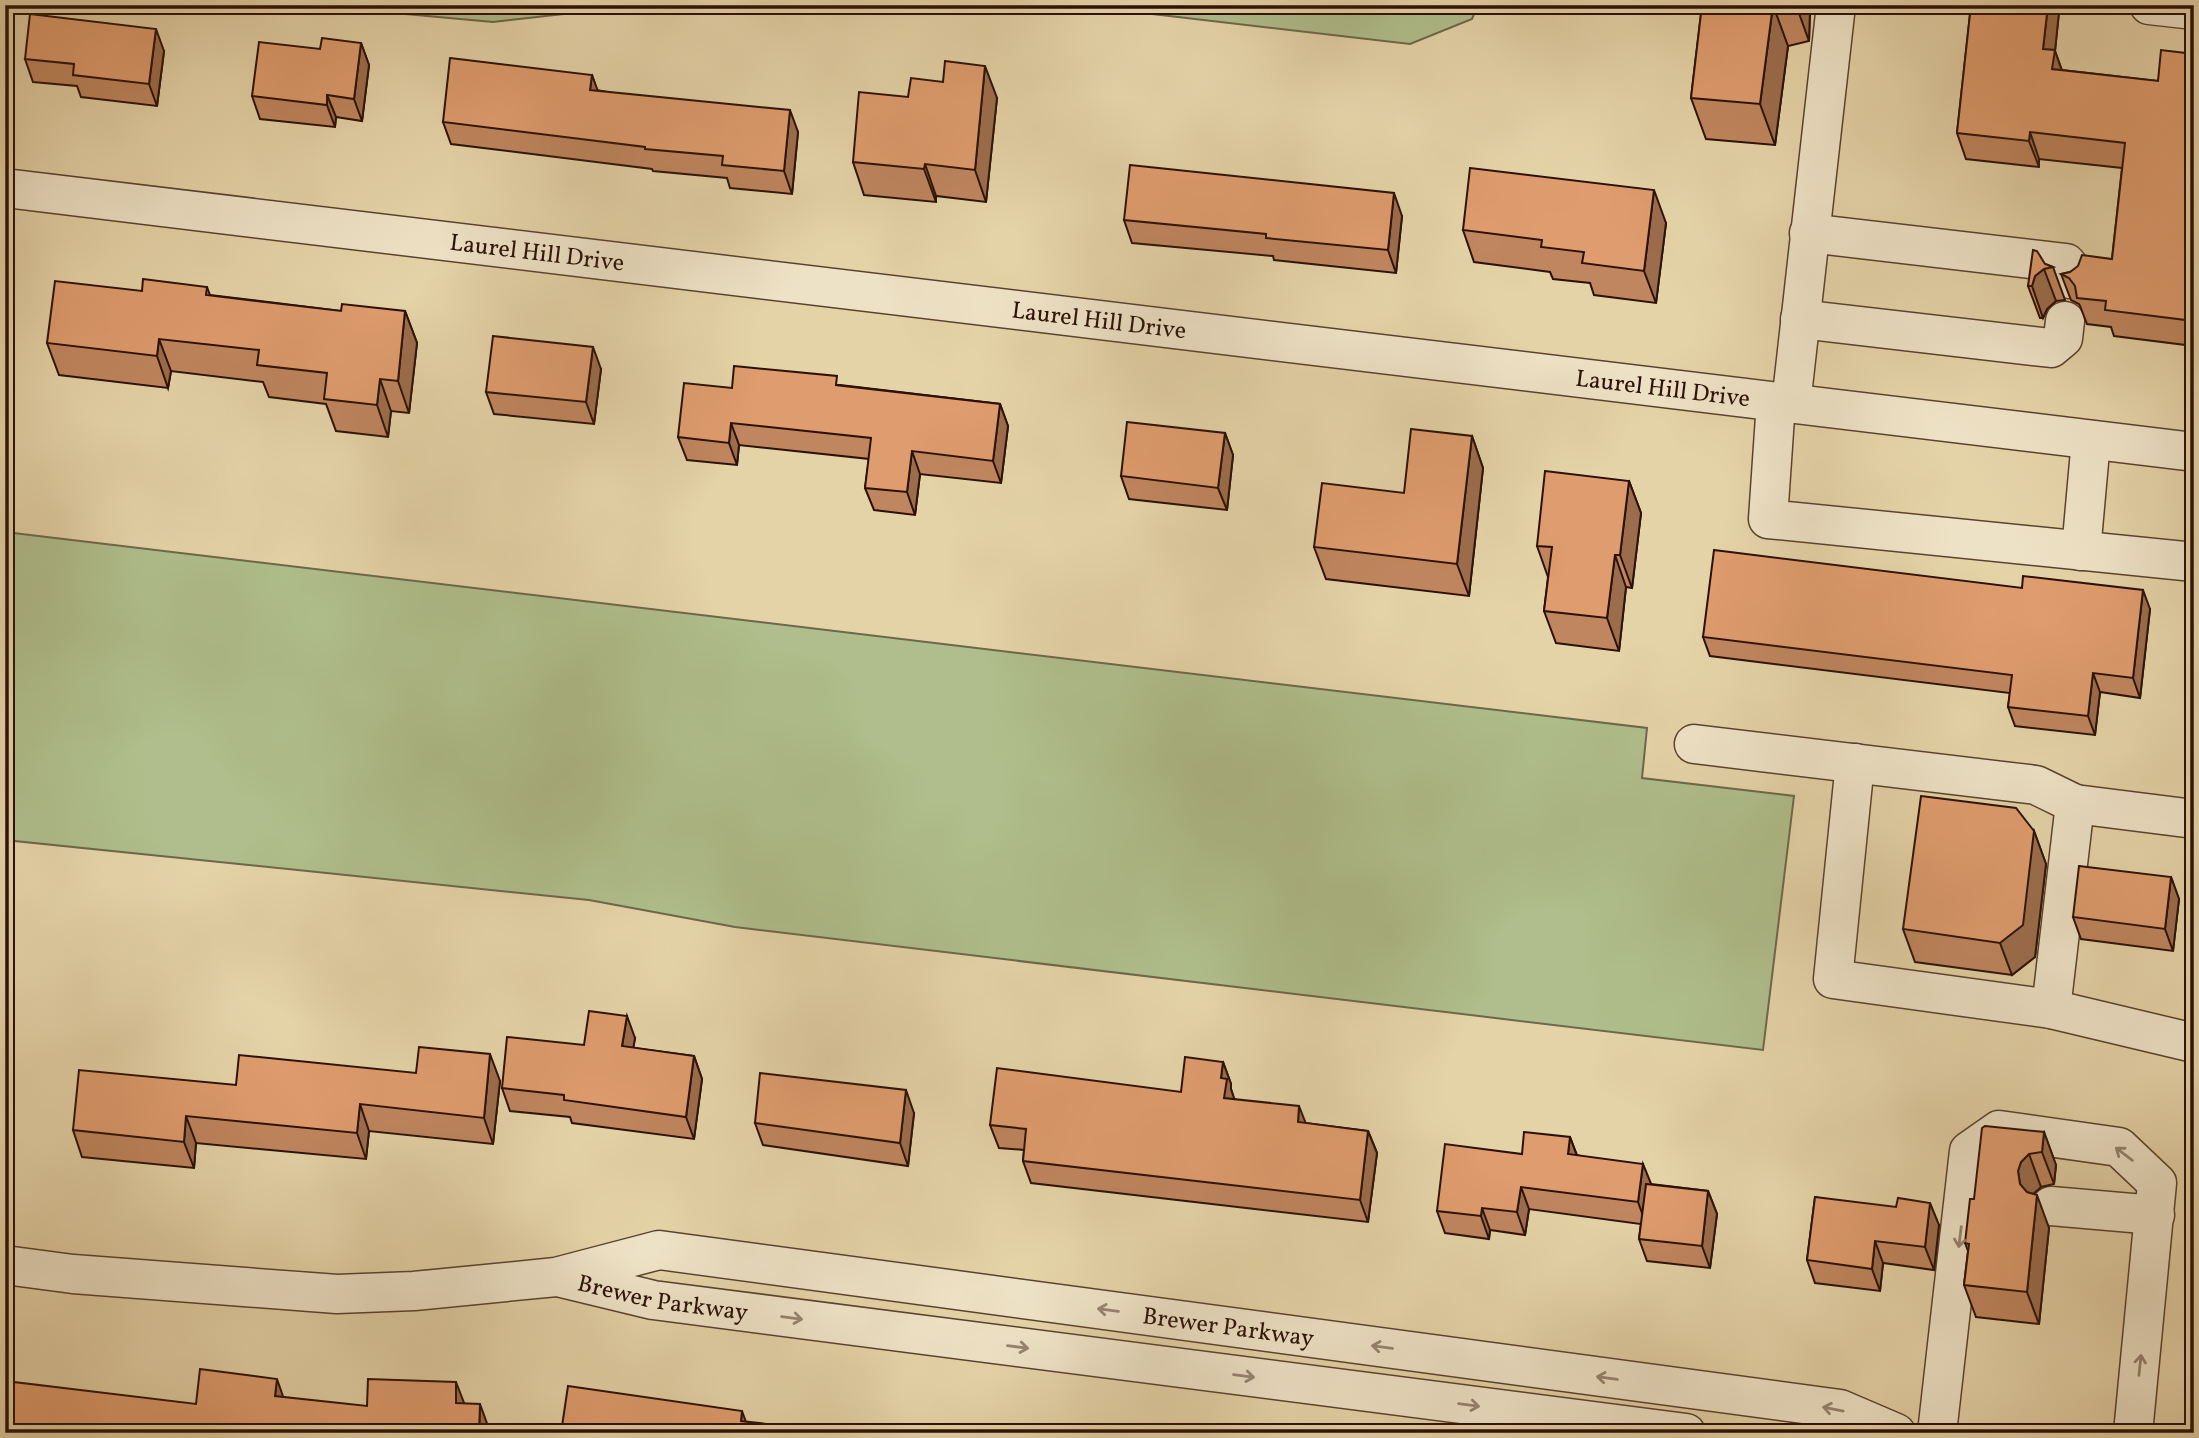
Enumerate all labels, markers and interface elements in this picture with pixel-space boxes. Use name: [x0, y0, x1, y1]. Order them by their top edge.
street label: Laurel Hill Drive: [448, 227, 626, 282]
street label: Laurel Hill Drive: [1010, 295, 1188, 349]
street label: Laurel Hill Drive: [1574, 363, 1752, 417]
one-way arrow: [2116, 1146, 2134, 1161]
one-way arrow: [1953, 1225, 1966, 1248]
street label: Brewer Parkway: [574, 1267, 750, 1331]
street label: Brewer Parkway: [1140, 1300, 1316, 1357]
one-way arrow: [1097, 1304, 1120, 1317]
one-way arrow: [780, 1311, 803, 1324]
one-way arrow: [1006, 1340, 1029, 1353]
one-way arrow: [1371, 1341, 1394, 1354]
one-way arrow: [2134, 1354, 2147, 1377]
one-way arrow: [1232, 1369, 1254, 1382]
one-way arrow: [1596, 1371, 1619, 1384]
one-way arrow: [1457, 1398, 1480, 1411]
one-way arrow: [1822, 1402, 1845, 1415]

